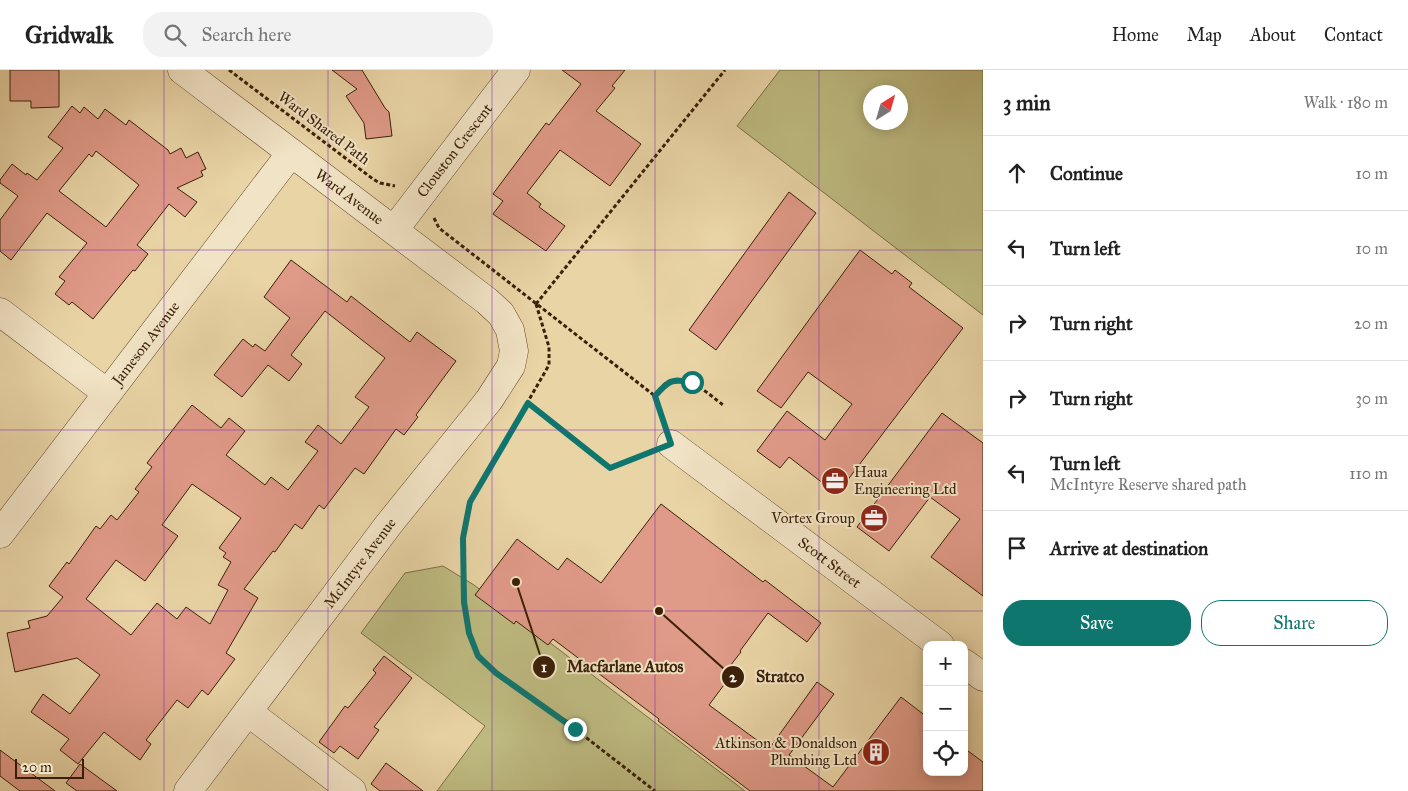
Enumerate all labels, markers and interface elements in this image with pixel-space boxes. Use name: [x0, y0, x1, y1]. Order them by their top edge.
search box: [143, 12, 493, 57]
text: Gridwalk: [25, 20, 113, 50]
icon: search: [161, 21, 189, 49]
text: Search here: [201, 23, 291, 46]
text: Home: [1112, 24, 1159, 46]
text: Map: [1187, 24, 1222, 46]
text: About: [1250, 24, 1296, 46]
text: Contact: [1324, 24, 1383, 46]
north arrow: [863, 85, 908, 130]
street label: Ward Shared Path: [275, 88, 374, 169]
text: 3 min: [1003, 90, 1051, 116]
text: Walk · 180 m: [1304, 93, 1388, 112]
street label: Clouston Crescent: [413, 99, 497, 201]
icon: ahead: [1003, 159, 1031, 187]
text: Continue: [1050, 162, 1123, 185]
text: 10 m: [1356, 164, 1388, 183]
street label: Ward Avenue: [312, 165, 387, 228]
icon: left: [1003, 234, 1031, 262]
text: Turn left: [1050, 237, 1120, 260]
text: 10 m: [1356, 239, 1388, 258]
street label: Jameson Avenue: [107, 298, 183, 391]
icon: right: [1003, 309, 1031, 337]
text: Turn right: [1050, 312, 1133, 335]
text: 20 m: [1354, 314, 1388, 333]
route start: [681, 371, 704, 394]
icon: right: [1003, 384, 1031, 412]
text: Turn right: [1050, 387, 1133, 410]
text: 30 m: [1355, 389, 1388, 408]
text: Turn left: [1050, 452, 1120, 475]
icon: left: [1003, 459, 1031, 487]
place label: Haua Engineering Ltd: [854, 463, 957, 498]
text: 110 m: [1349, 464, 1388, 483]
office icon: Haua Engineering Ltd: [820, 466, 850, 496]
text: McIntyre Reserve shared path: [1050, 475, 1247, 494]
office icon: Vortex Group: [859, 503, 889, 533]
place label: Vortex Group: [770, 509, 855, 527]
street label: McIntyre Avenue: [320, 514, 400, 612]
street label: Scott Street: [795, 533, 865, 592]
icon: arrive: [1003, 534, 1031, 562]
text: Arrive at destination: [1050, 537, 1208, 560]
button: Save: [1003, 600, 1191, 646]
button: Share: [1201, 600, 1388, 646]
map controls: [923, 641, 968, 776]
button: +: [923, 641, 968, 686]
callout: Macfarlane Autos: [532, 651, 693, 682]
text: Macfarlane Autos: [567, 657, 684, 676]
text: 1: [541, 658, 547, 676]
callout: Stratco: [721, 661, 814, 692]
text: Stratco: [756, 667, 804, 686]
text: 2: [729, 668, 737, 686]
button: −: [923, 686, 968, 731]
route end: [564, 718, 587, 741]
button: locate: [923, 731, 968, 776]
place label: Atkinson & Donaldson Plumbing Ltd: [714, 734, 857, 769]
building icon: Atkinson & Donaldson Plumbing Ltd: [861, 737, 891, 767]
scale bar: [15, 756, 84, 779]
text: 20 m: [22, 759, 52, 776]

